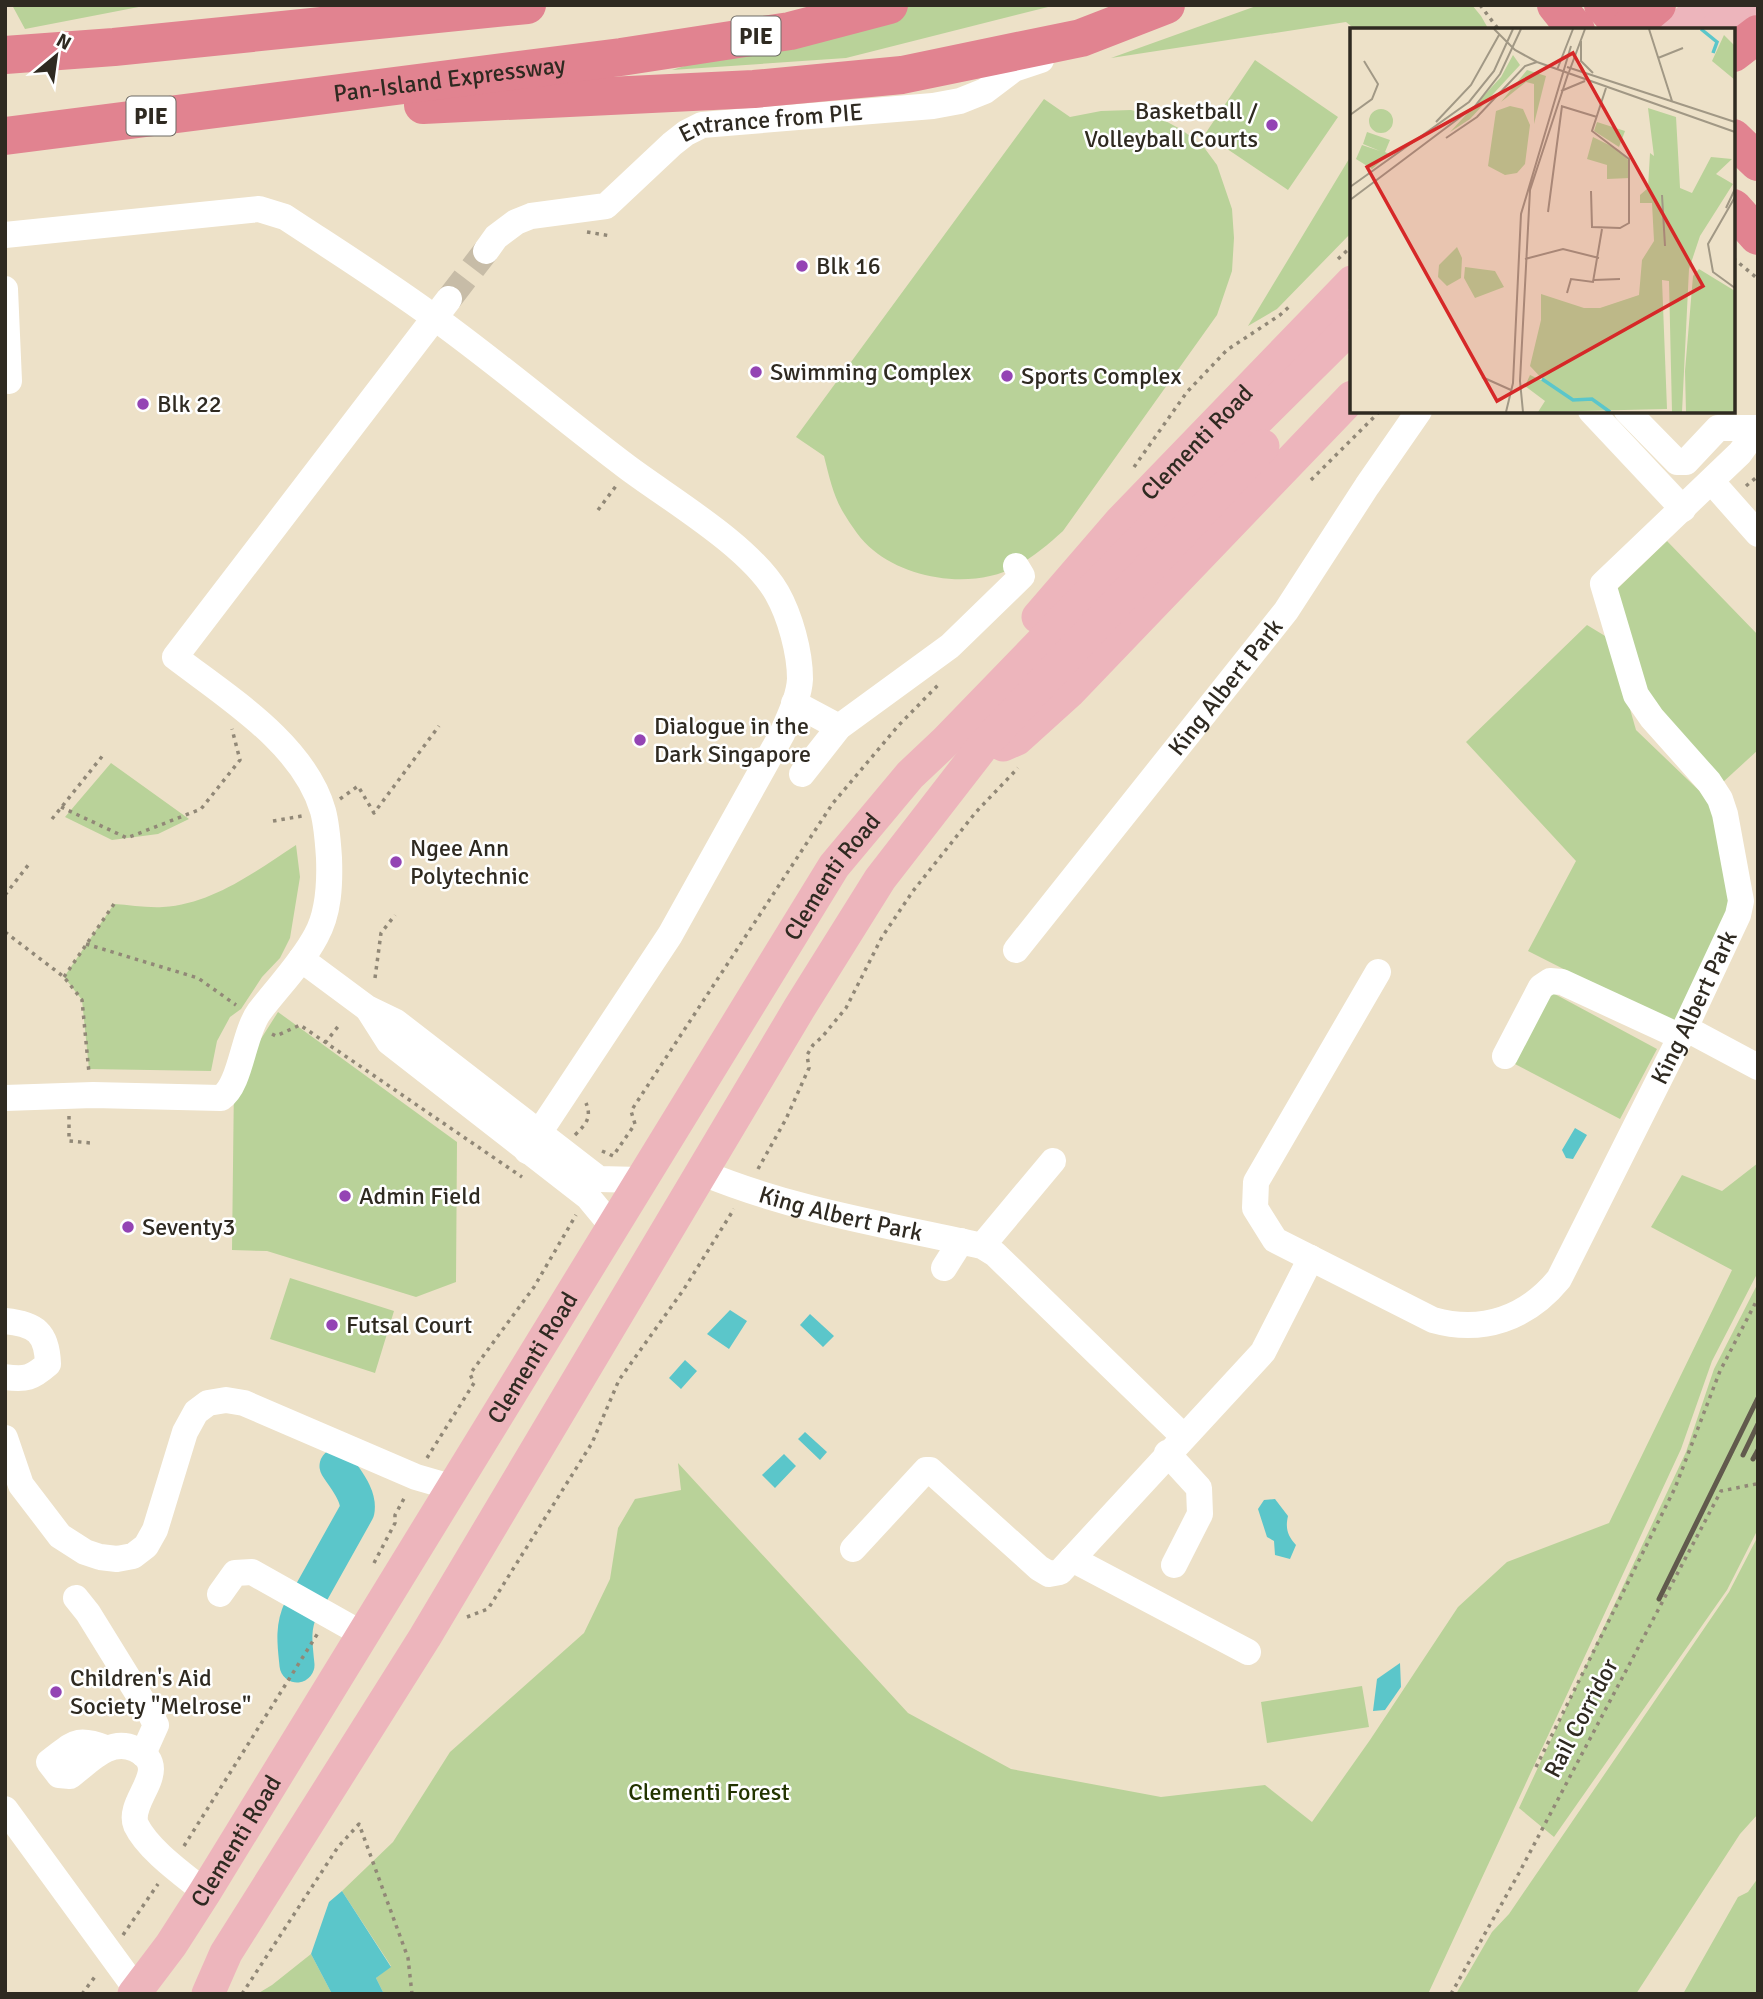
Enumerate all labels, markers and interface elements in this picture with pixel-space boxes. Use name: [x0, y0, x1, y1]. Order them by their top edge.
road number: PIE: [732, 17, 780, 56]
north arrow: [21, 21, 91, 91]
text: N: [52, 28, 75, 56]
inset map: [1350, 28, 1735, 413]
street label: Pan-Island Expressway: [332, 49, 567, 109]
place label: Basketball / Volleyball Courts: [1084, 96, 1258, 154]
road number: PIE: [127, 97, 176, 136]
street label: Entrance from PIE: [674, 97, 864, 149]
marker: Basketball / Volleyball Courts: [1264, 117, 1280, 133]
place label: Blk 16: [816, 251, 881, 281]
marker: Blk 16: [794, 258, 810, 274]
place label: Swimming Complex: [770, 357, 971, 387]
place label: Sports Complex: [1021, 361, 1182, 391]
marker: Swimming Complex: [748, 364, 764, 380]
marker: Sports Complex: [999, 368, 1015, 384]
street label: Clementi Road: [1134, 378, 1259, 507]
place label: Blk 22: [157, 389, 222, 419]
marker: Blk 22: [135, 396, 151, 412]
street label: King Albert Park: [1161, 612, 1289, 762]
place label: Dialogue in the Dark Singapore: [654, 711, 811, 769]
marker: Dialogue in the Dark Singapore: [632, 732, 648, 748]
street label: Clementi Road: [777, 807, 887, 946]
place label: Ngee Ann Polytechnic: [410, 833, 529, 891]
marker: Ngee Ann Polytechnic: [388, 854, 404, 870]
street label: King Albert Park: [1644, 925, 1744, 1089]
street label: King Albert Park: [755, 1179, 925, 1248]
place label: Admin Field: [359, 1181, 481, 1211]
marker: Admin Field: [337, 1188, 353, 1204]
place label: Seventy3: [142, 1212, 235, 1242]
marker: Seventy3: [120, 1219, 136, 1235]
street label: Clementi Road: [481, 1286, 584, 1429]
place label: Futsal Court: [346, 1310, 472, 1340]
marker: Futsal Court: [324, 1317, 340, 1333]
street label: Rail Corridor: [1537, 1653, 1625, 1783]
place label: Children's Aid Society "Melrose": [70, 1663, 251, 1721]
marker: Children's Aid Society "Melrose": [48, 1684, 64, 1700]
street label: Clementi Road: [184, 1770, 288, 1913]
park label: Clementi Forest: [628, 1777, 790, 1807]

